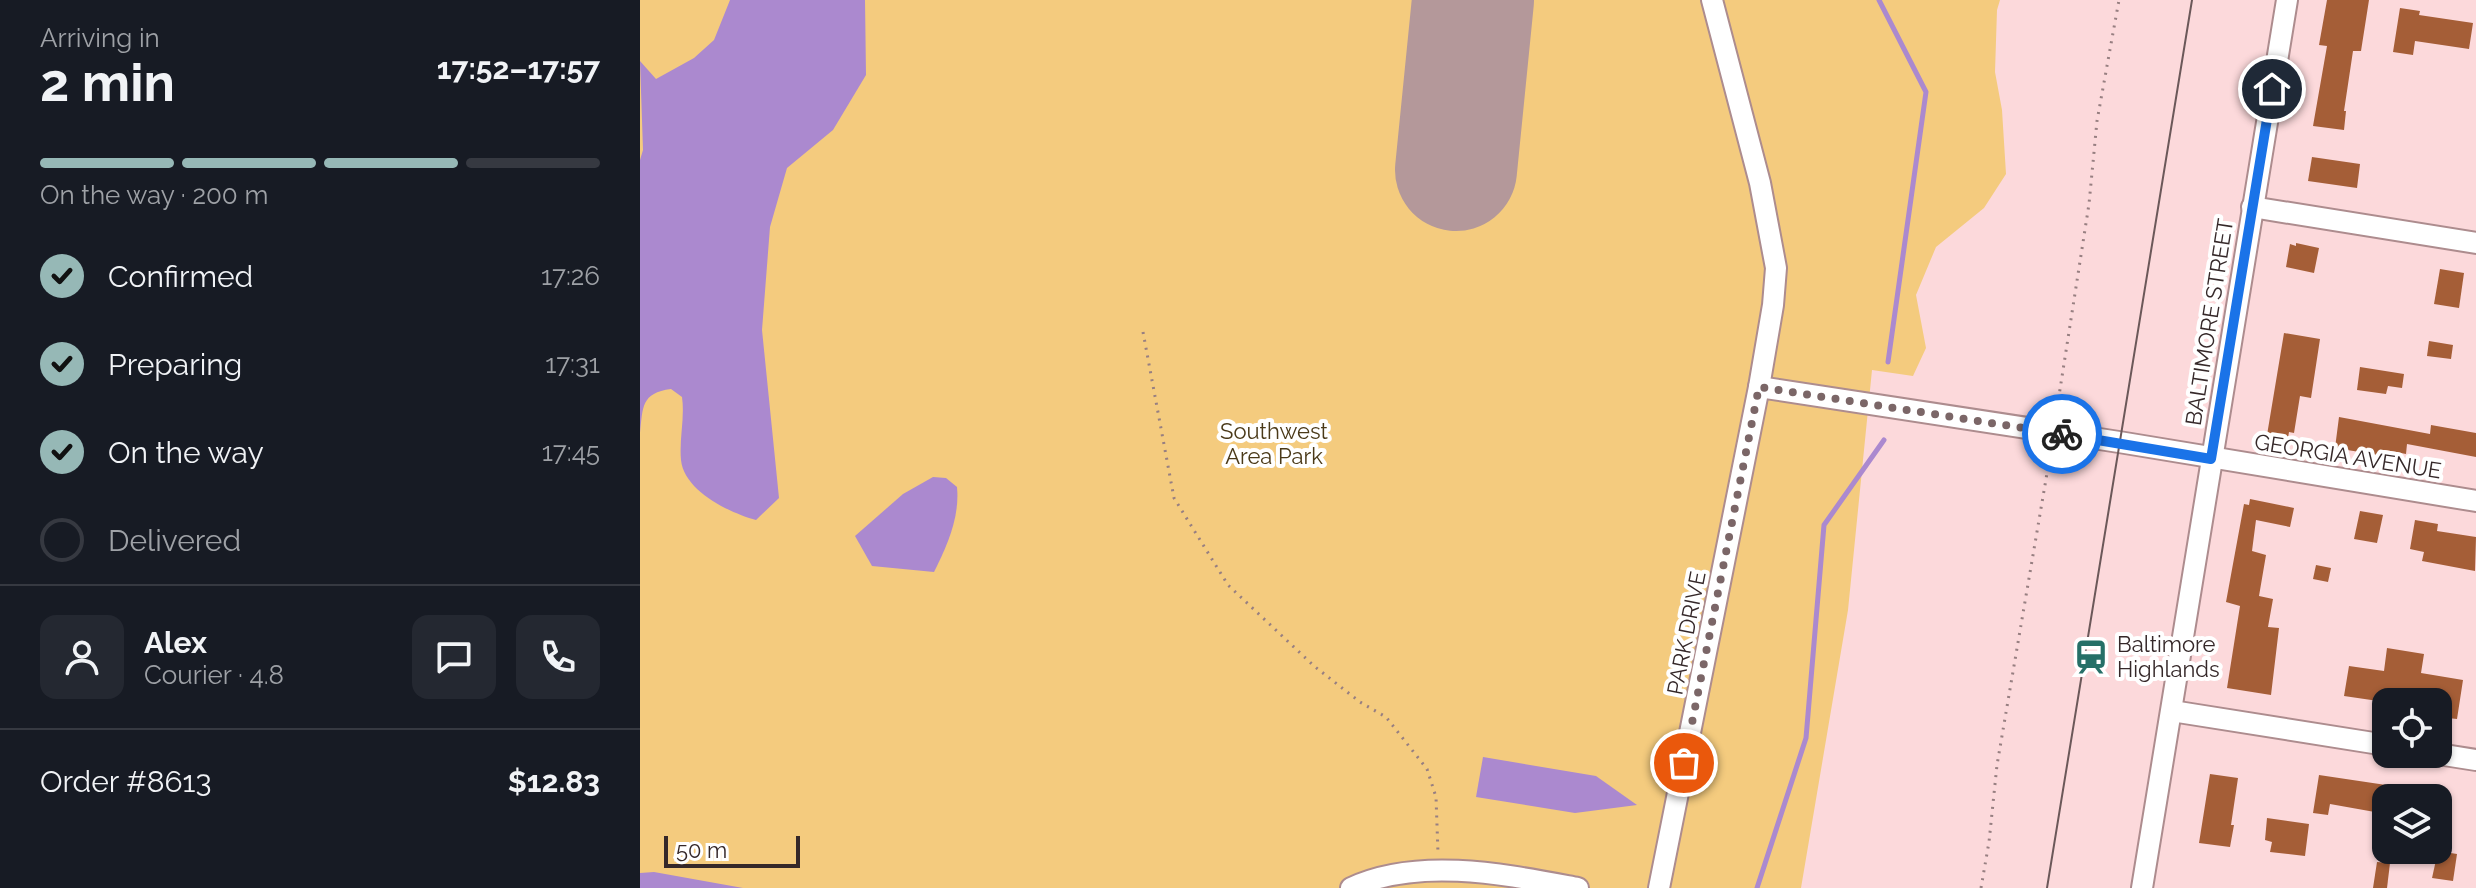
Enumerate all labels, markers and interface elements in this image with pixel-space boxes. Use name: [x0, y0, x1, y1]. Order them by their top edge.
text: Arriving in: [40, 23, 160, 53]
text: 17:52–17:57: [437, 51, 600, 86]
text: 2 min: [40, 52, 175, 113]
pin: [2238, 55, 2306, 123]
icon: home: [2250, 67, 2294, 111]
text: On the way · 200 m: [40, 180, 268, 210]
street label: BALTIMORE STREET: [2180, 216, 2238, 427]
icon: check: [40, 254, 84, 298]
text: Confirmed: [108, 259, 253, 294]
text: 17:26: [541, 261, 600, 291]
icon: check: [40, 342, 84, 386]
text: Preparing: [108, 347, 242, 382]
text: 17:31: [545, 349, 600, 379]
courier: [2022, 394, 2102, 474]
icon: bike: [2040, 412, 2084, 456]
park label: Southwest Area Park: [1220, 418, 1329, 469]
street label: GEORGIA AVENUE: [2253, 428, 2443, 484]
icon: check: [40, 430, 84, 474]
text: On the way: [108, 435, 264, 470]
text: 17:45: [542, 437, 600, 467]
text: Delivered: [108, 523, 241, 558]
street label: PARK DRIVE: [1661, 569, 1711, 697]
button: person: [40, 615, 124, 699]
button: chat: [412, 615, 496, 699]
button: phone: [516, 615, 600, 699]
text: Alex: [144, 625, 207, 660]
place label: Baltimore Highlands: [2117, 631, 2220, 682]
station icon: Baltimore Highlands: [2072, 638, 2110, 676]
text: Courier · 4.8: [144, 660, 284, 690]
map controls: [2372, 688, 2452, 864]
button: locate: [2372, 688, 2452, 768]
pin: [1650, 729, 1718, 797]
icon: bag: [1662, 741, 1706, 785]
text: Order #8613: [40, 764, 211, 799]
text: $12.83: [508, 764, 600, 799]
button: layers: [2372, 784, 2452, 864]
scale bar: [664, 832, 800, 868]
text: 50 m: [676, 837, 727, 863]

